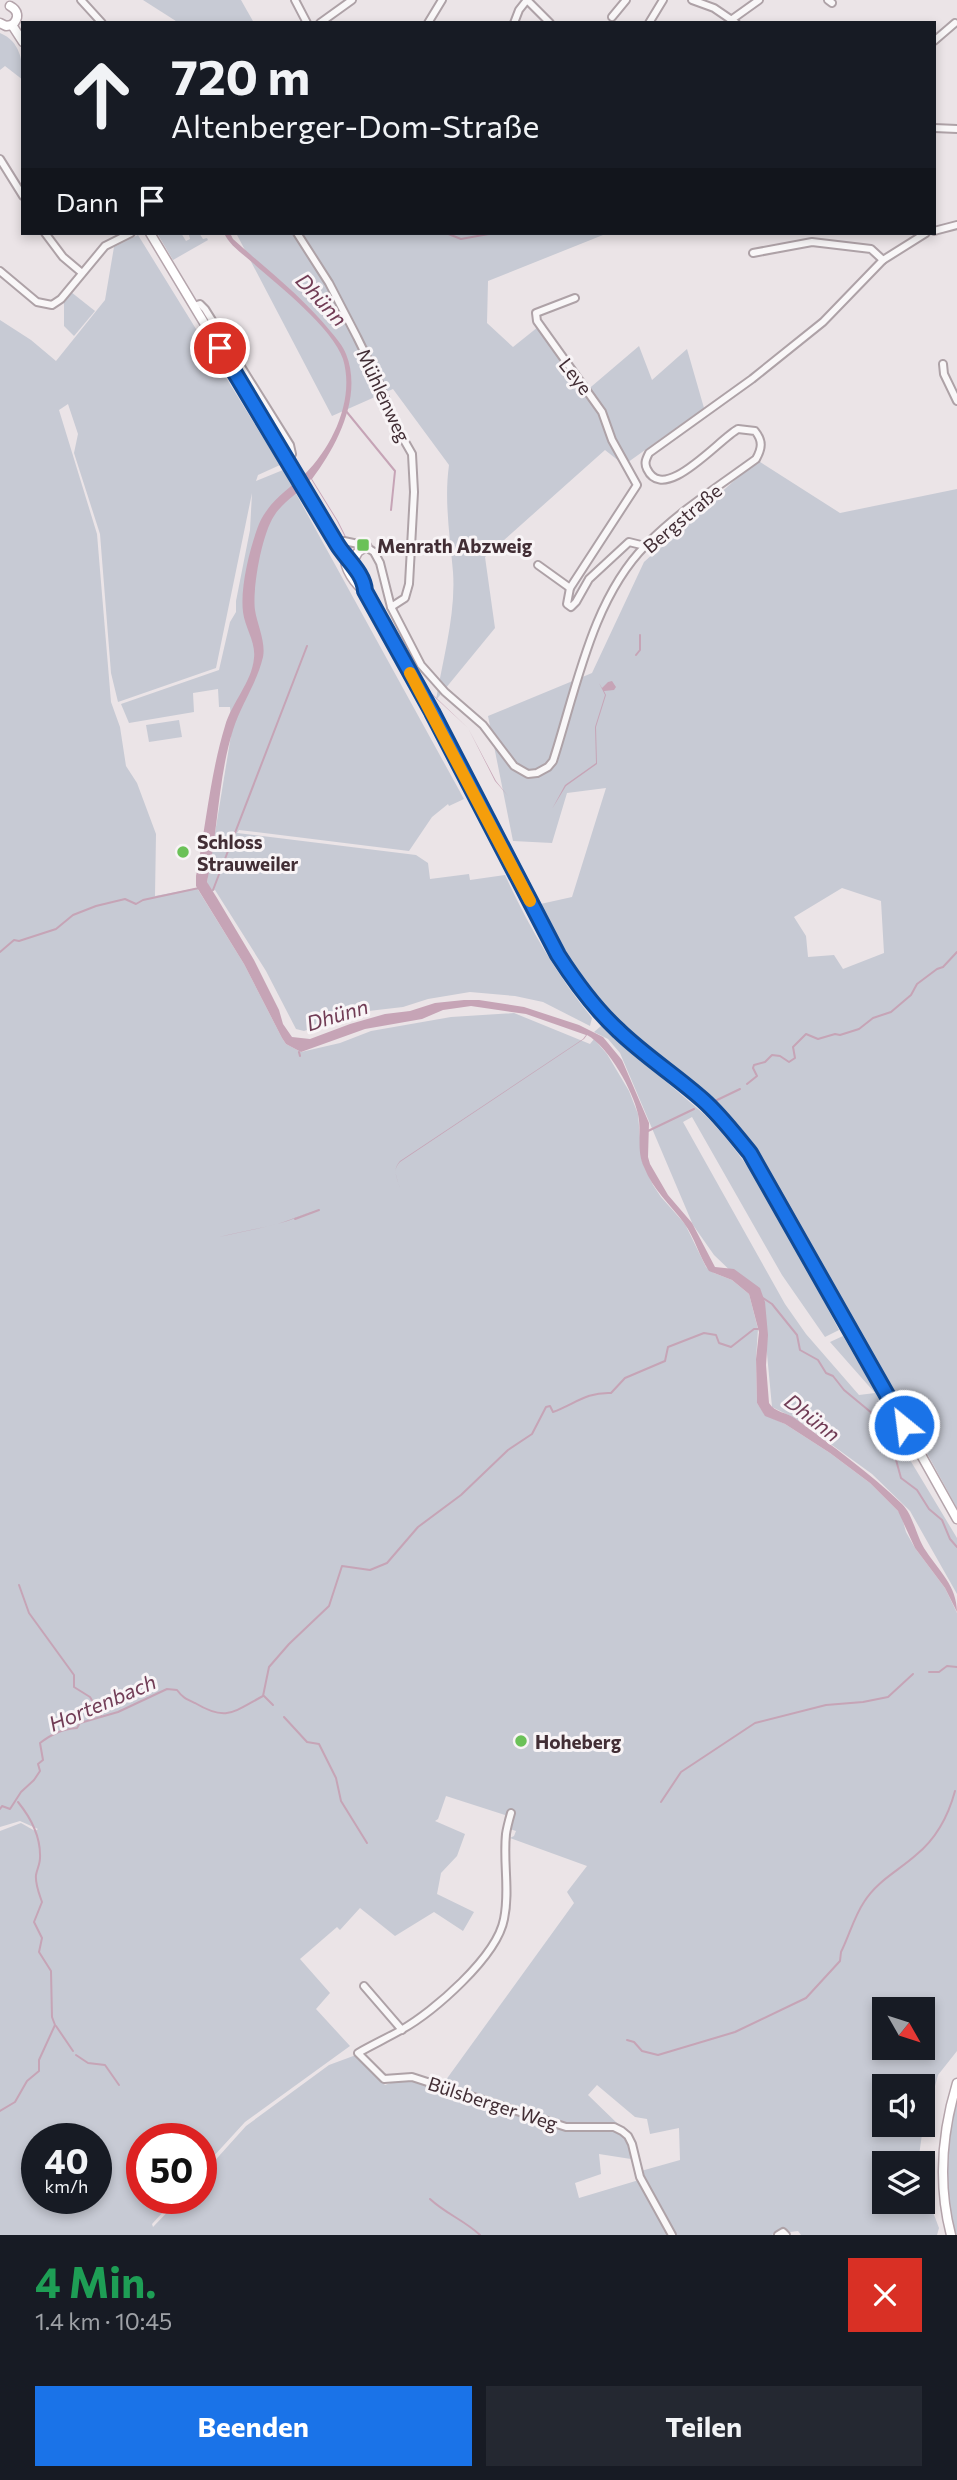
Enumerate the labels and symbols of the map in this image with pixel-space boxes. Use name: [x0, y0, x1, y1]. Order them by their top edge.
water label: Dhünn: [291, 267, 353, 331]
pin: [190, 318, 250, 378]
street label: Mühlenweg: [352, 345, 416, 445]
street label: Leye: [555, 353, 597, 399]
street label: Bergstraße: [638, 479, 726, 557]
place label: Menrath Abzweig: [377, 534, 533, 557]
marker: Menrath Abzweig: [355, 537, 371, 553]
place label: Schloss Strauweiler: [197, 830, 299, 875]
marker: Schloss Strauweiler: [175, 844, 191, 860]
water label: Dhünn: [303, 993, 371, 1035]
water label: Dhünn: [780, 1388, 846, 1446]
position arrow: [867, 1388, 941, 1462]
water label: Hortenbach: [45, 1668, 159, 1736]
place label: Hoheberg: [535, 1730, 622, 1753]
marker: Hoheberg: [513, 1733, 529, 1749]
north arrow: [872, 1997, 934, 2060]
street label: Bülsberger Weg: [425, 2071, 561, 2135]
speed limit sign: 50: [126, 2123, 217, 2214]

